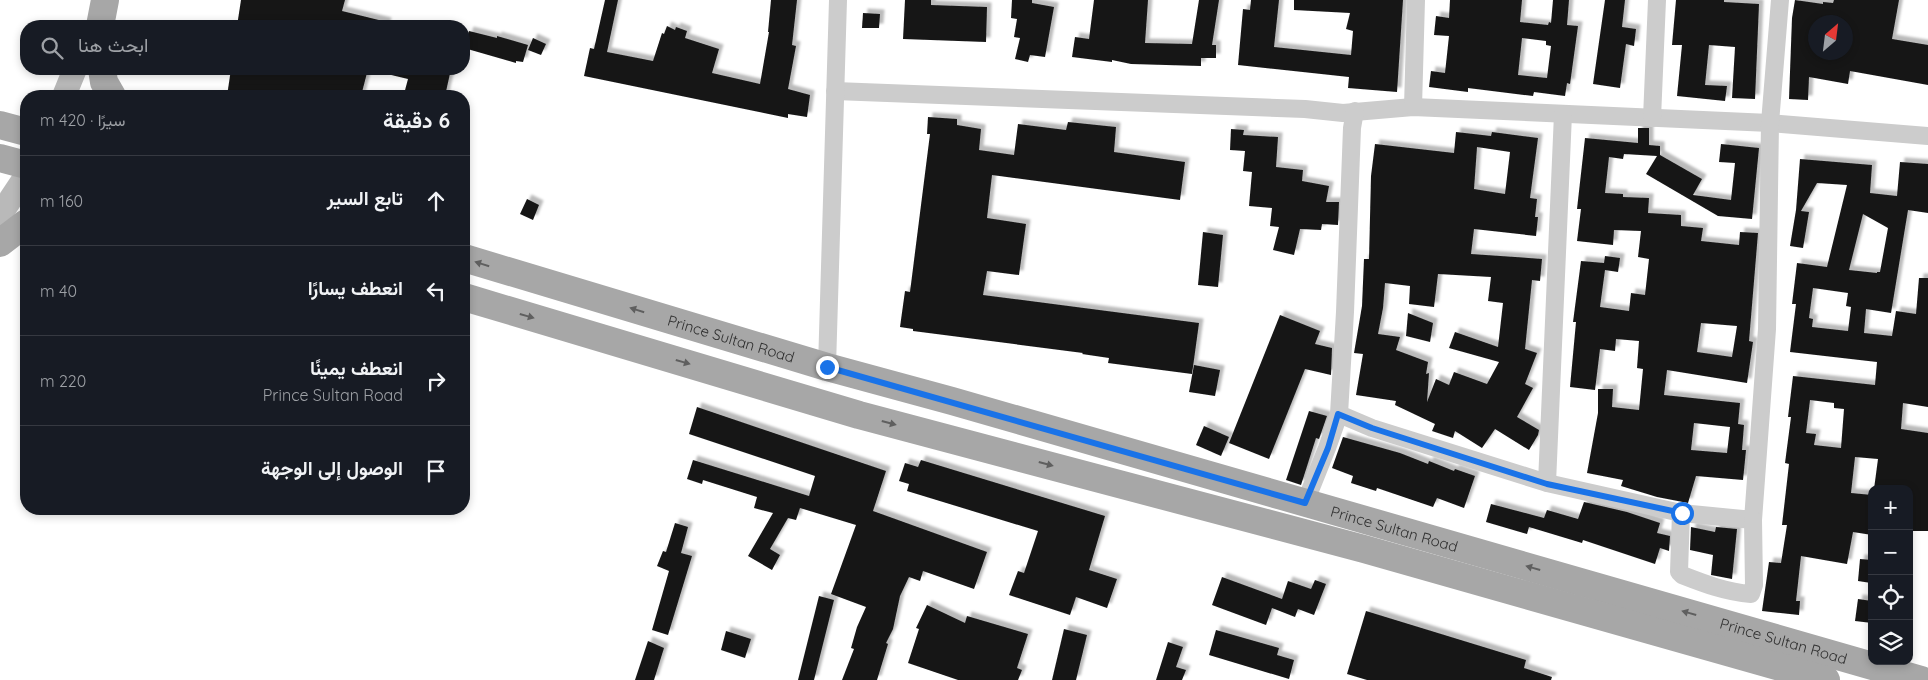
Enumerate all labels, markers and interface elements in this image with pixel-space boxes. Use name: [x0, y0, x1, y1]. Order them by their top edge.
north arrow: [1808, 15, 1853, 60]
search box: [20, 20, 470, 75]
text: ابحث هنا: [78, 33, 148, 57]
icon: search: [38, 34, 66, 62]
text: 6 دقيقة: [383, 107, 450, 133]
text: سيرًا · 420 m: [40, 110, 125, 130]
text: تابع السير: [327, 186, 403, 210]
icon: ahead: [422, 187, 450, 215]
text: 160 m: [40, 191, 83, 211]
one-way arrow: [474, 259, 489, 267]
text: انعطف يسارًا: [308, 276, 403, 300]
icon: left: [422, 277, 450, 305]
text: 40 m: [40, 281, 77, 301]
one-way arrow: [630, 305, 645, 313]
street label: Prince Sultan Road: [665, 310, 797, 366]
one-way arrow: [520, 313, 535, 321]
text: انعطف يمينًا: [310, 356, 403, 380]
route end: [816, 356, 839, 379]
one-way arrow: [676, 359, 691, 367]
icon: right: [422, 367, 450, 395]
text: 220 m: [40, 371, 86, 391]
text: Prince Sultan Road: [263, 385, 403, 405]
one-way arrow: [882, 419, 897, 427]
text: الوصول إلى الوجهة: [261, 456, 403, 480]
icon: arrive: [422, 457, 450, 485]
one-way arrow: [1039, 461, 1054, 469]
map controls: [1868, 485, 1913, 665]
button: +: [1868, 485, 1913, 530]
street label: Prince Sultan Road: [1329, 501, 1460, 556]
route start: [1671, 502, 1694, 525]
button: −: [1868, 530, 1913, 575]
one-way arrow: [1526, 564, 1541, 572]
button: locate: [1868, 575, 1913, 620]
one-way arrow: [1682, 609, 1697, 617]
street label: Prince Sultan Road: [1718, 613, 1850, 668]
button: layers: [1868, 620, 1913, 665]

